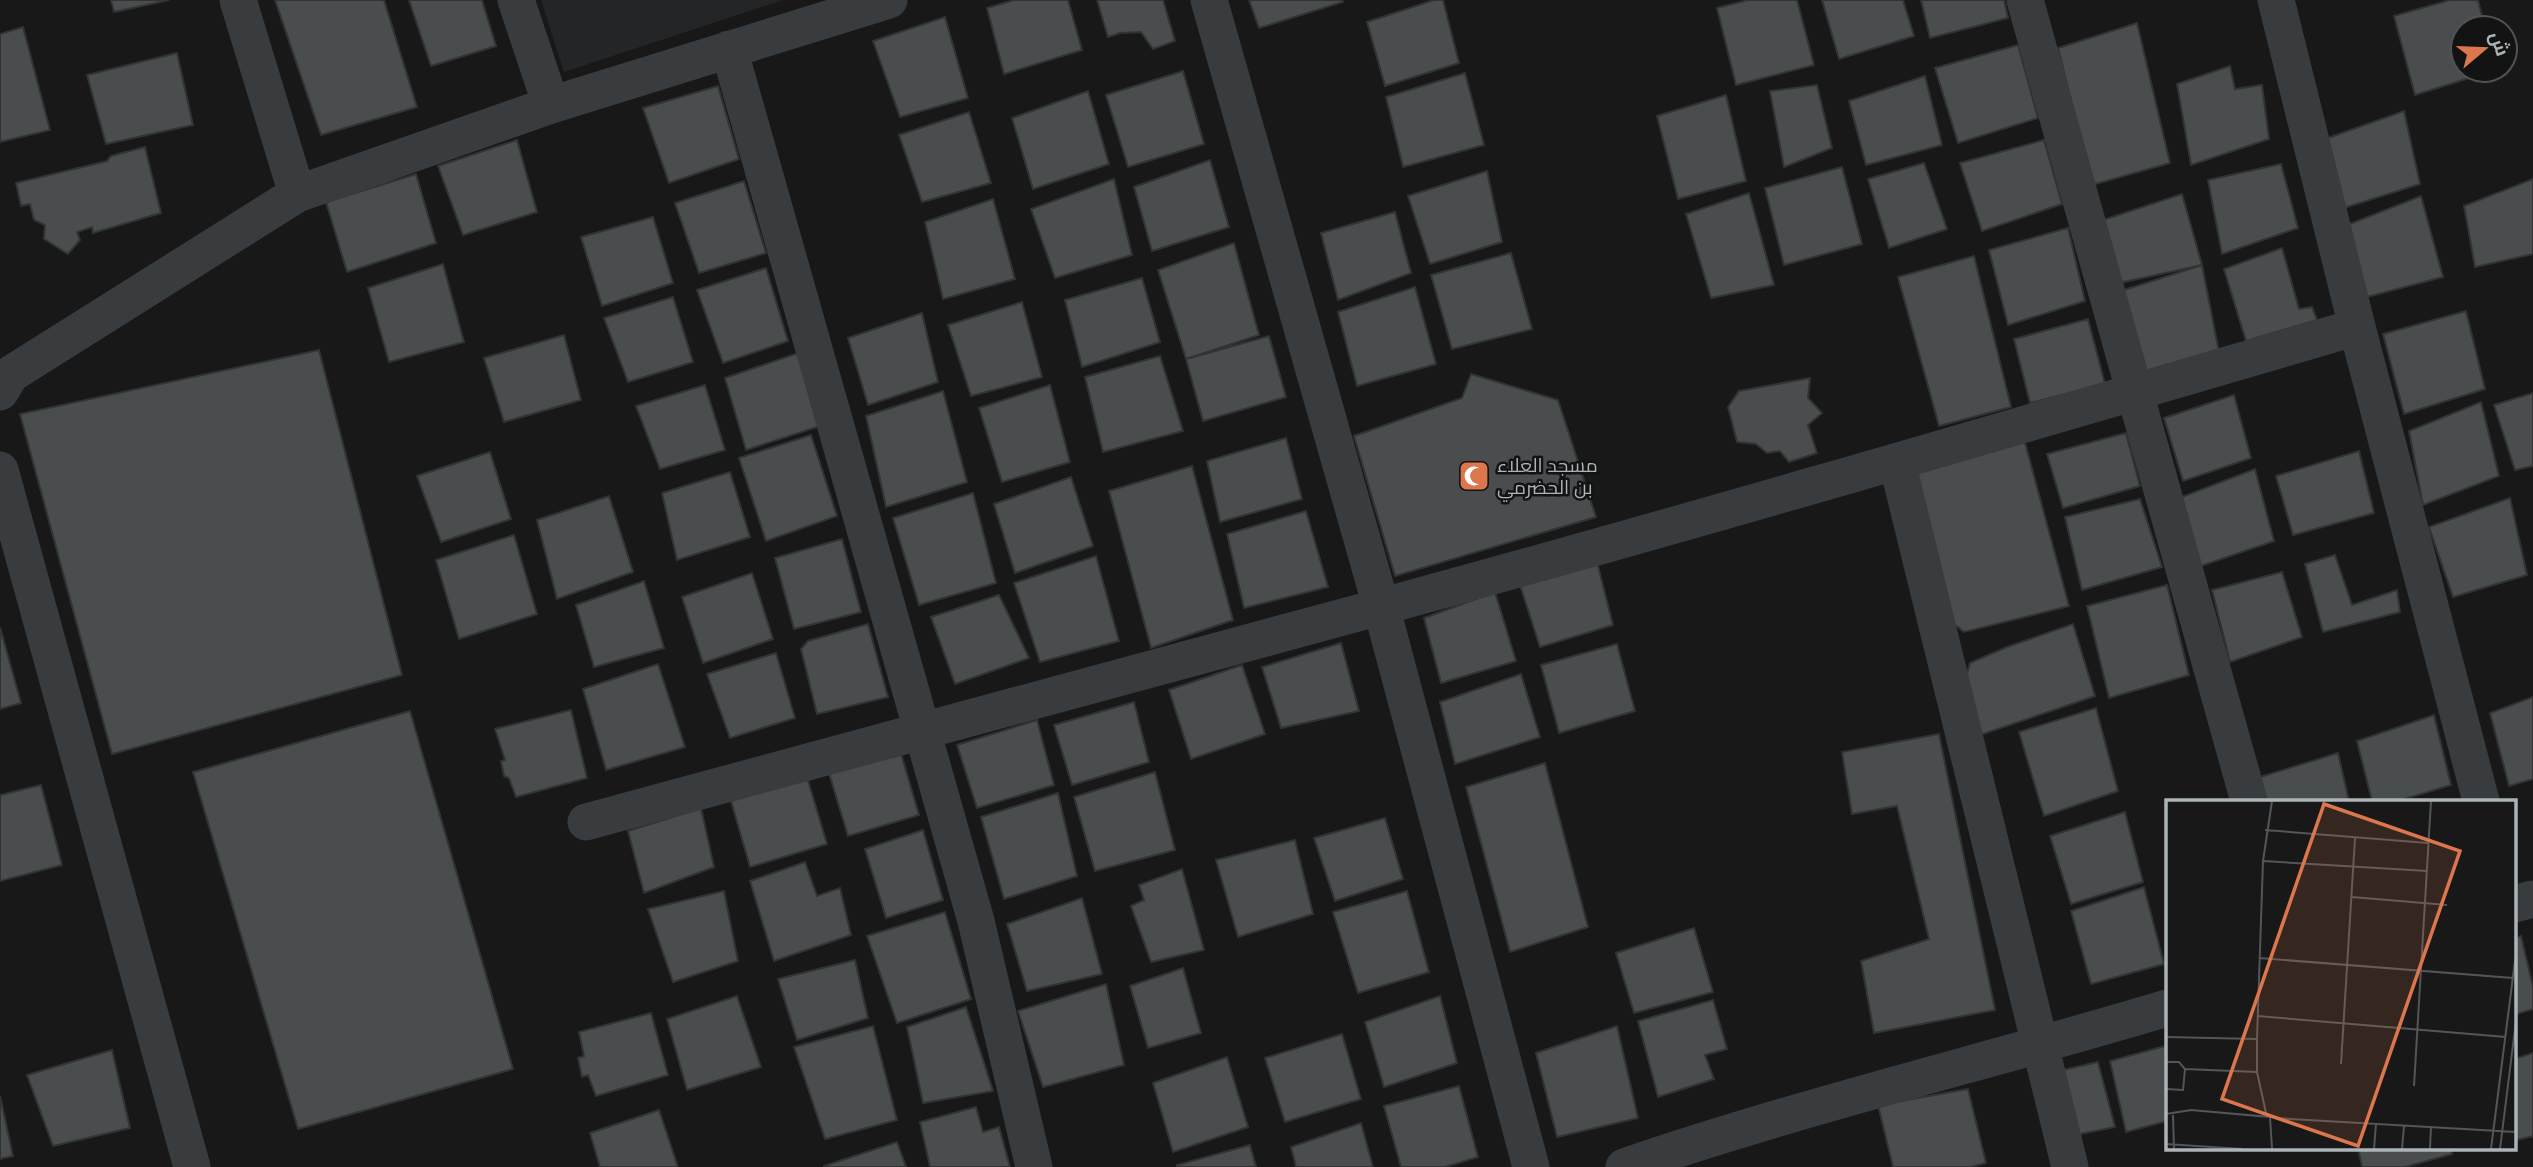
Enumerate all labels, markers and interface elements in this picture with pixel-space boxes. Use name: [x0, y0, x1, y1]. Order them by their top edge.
north arrow: [2449, 14, 2519, 84]
text: ش: [2485, 28, 2515, 59]
place label: مسجد العلاء بن الحضرمي: [1497, 453, 1598, 502]
mosque icon: مسجد العلاء بن الحضرمي: [1457, 459, 1491, 493]
inset map: [2166, 800, 2516, 1150]

